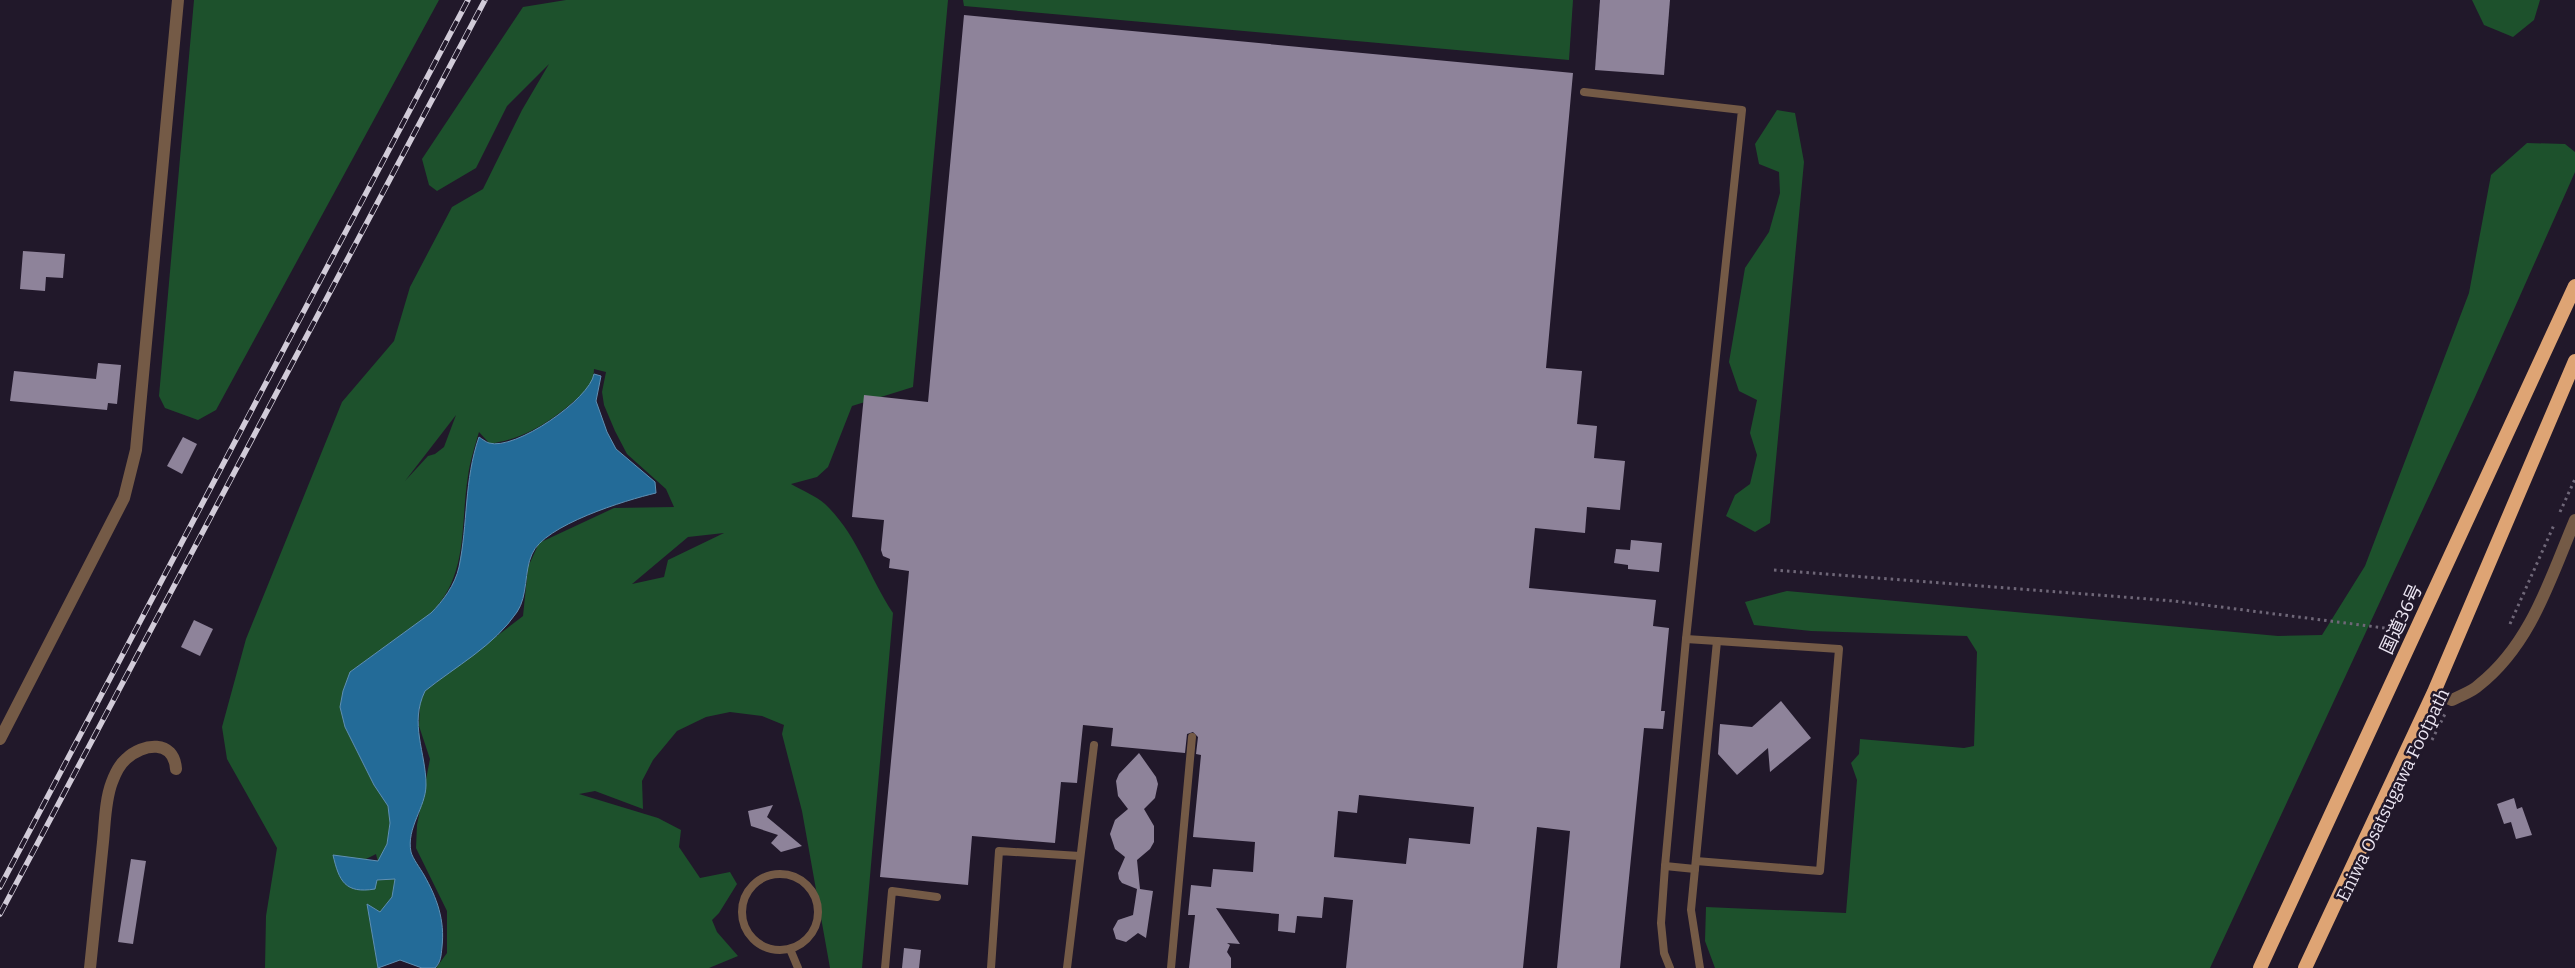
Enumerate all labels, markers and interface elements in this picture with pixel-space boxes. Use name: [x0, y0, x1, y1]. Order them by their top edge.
street label: 国道36号: [2375, 580, 2427, 658]
street label: Eniwa Osatsugawa Footpath: [2332, 685, 2454, 905]

